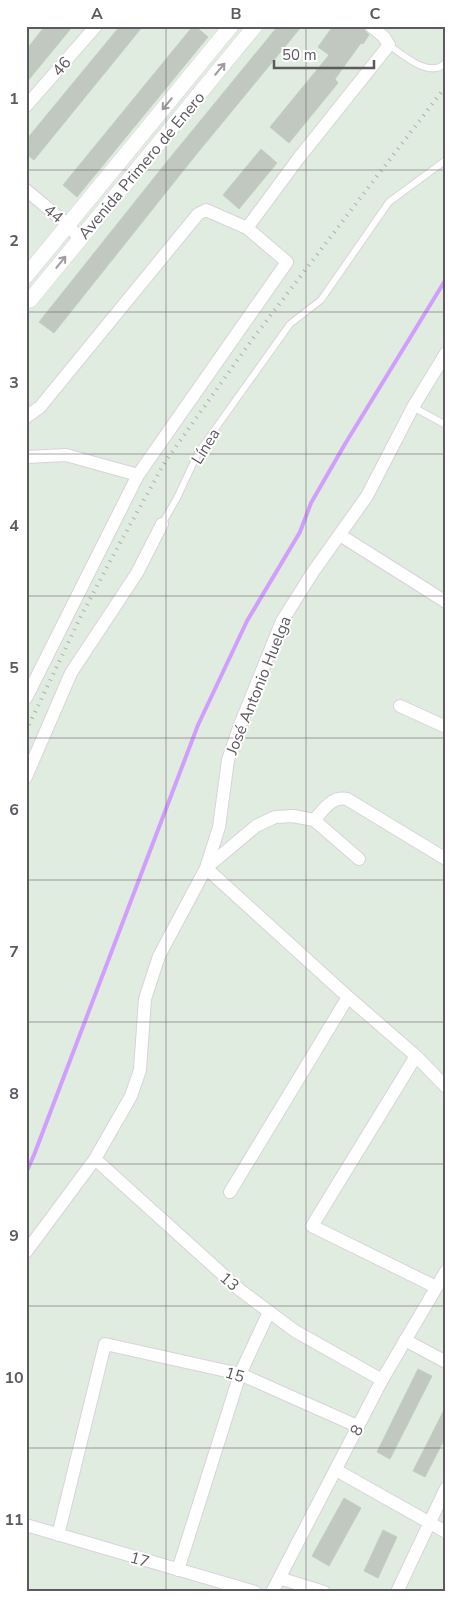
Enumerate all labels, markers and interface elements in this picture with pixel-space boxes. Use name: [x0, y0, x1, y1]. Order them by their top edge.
text: A: [91, 3, 103, 25]
text: B: [230, 3, 242, 25]
text: C: [370, 3, 381, 25]
scale bar: [274, 38, 374, 70]
text: 50 m: [282, 45, 317, 65]
street label: 46: [47, 52, 76, 81]
one-way arrow: [214, 63, 225, 76]
street label: Avenida Primero de Enero: [73, 87, 210, 244]
text: 1: [9, 88, 19, 110]
one-way arrow: [161, 98, 172, 111]
street label: 44: [39, 199, 68, 229]
text: 2: [9, 230, 19, 252]
one-way arrow: [56, 256, 67, 269]
text: 3: [9, 372, 19, 394]
street label: Línea: [186, 424, 225, 469]
text: 4: [9, 515, 19, 537]
street label: José Antonio Huelga: [221, 613, 297, 759]
text: 5: [9, 657, 19, 679]
text: 6: [9, 799, 19, 821]
text: 7: [9, 941, 19, 963]
text: 8: [9, 1083, 19, 1105]
text: 9: [9, 1225, 19, 1247]
street label: 13: [215, 1267, 244, 1296]
street label: 15: [222, 1362, 247, 1388]
text: 10: [4, 1367, 24, 1389]
street label: 8: [345, 1421, 369, 1440]
text: 11: [4, 1509, 24, 1531]
street label: 17: [127, 1547, 152, 1573]

